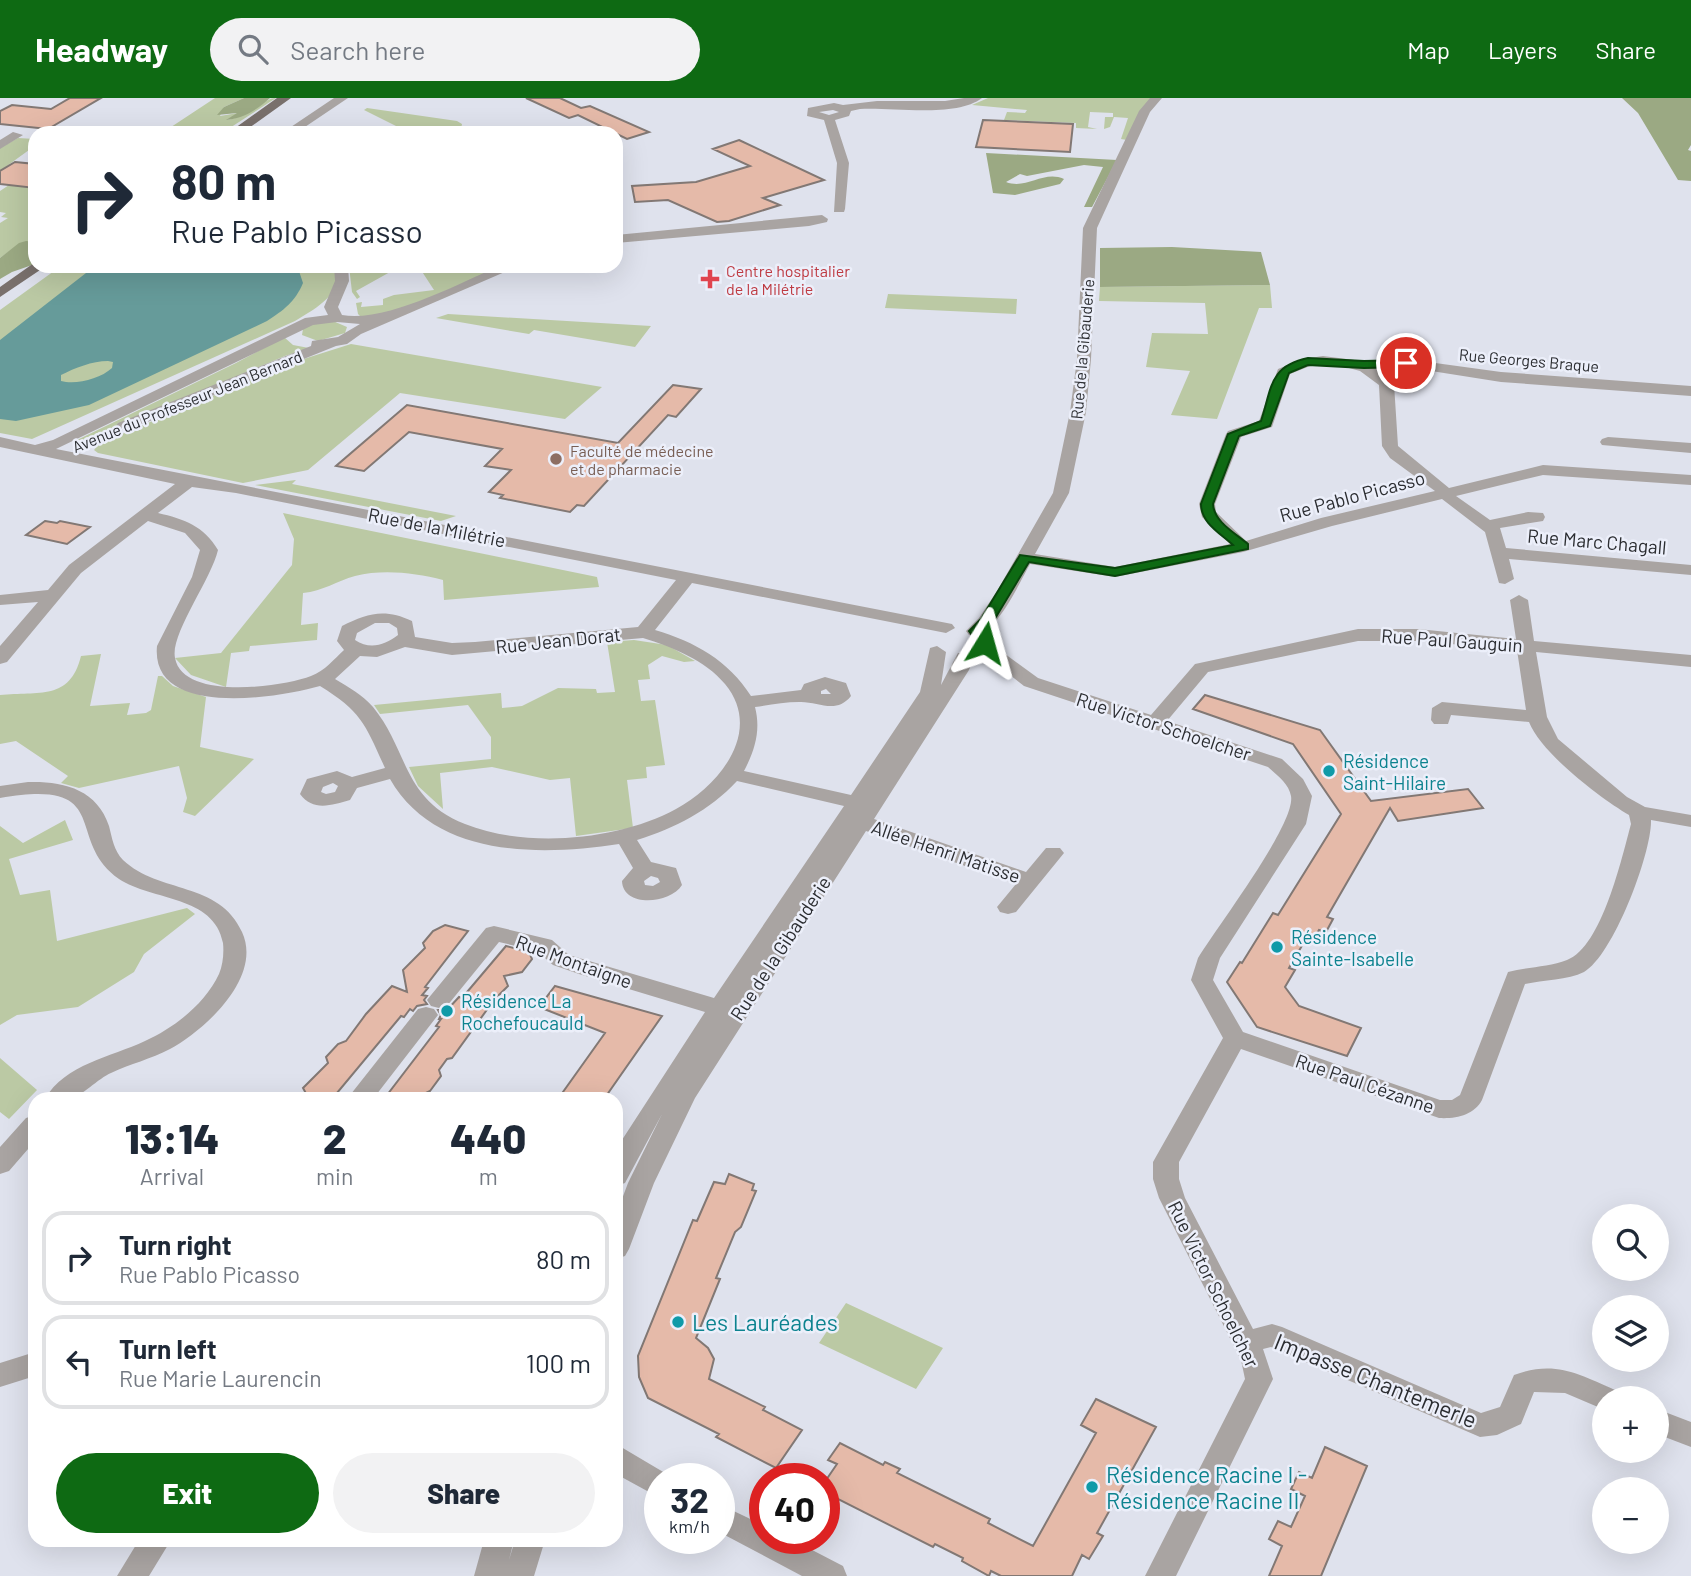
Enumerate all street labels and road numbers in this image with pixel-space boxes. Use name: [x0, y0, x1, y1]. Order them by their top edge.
street label: Rue de la Gibauderie: [1066, 278, 1098, 420]
street label: Rue Georges Braque: [1458, 344, 1600, 376]
street label: Avenue du Professeur Jean Bernard: [69, 346, 305, 456]
street label: Rue Pablo Picasso: [1277, 466, 1427, 526]
street label: Rue de la Milétrie: [366, 502, 508, 552]
street label: Rue Marc Chagall: [1526, 523, 1668, 559]
street label: Rue Jean Dorat: [494, 622, 622, 658]
street label: Rue Paul Gauguin: [1380, 624, 1524, 656]
street label: Rue Victor Schoelcher: [1074, 687, 1254, 765]
street label: Allée Henri Matisse: [869, 815, 1023, 887]
street label: Rue de la Gibauderie: [725, 872, 835, 1024]
street label: Rue Montaigne: [513, 929, 635, 993]
street label: Rue Paul Cézanne: [1293, 1048, 1437, 1118]
street label: Rue Victor Schoelcher: [1164, 1197, 1264, 1371]
street label: Impasse Chantemerle: [1271, 1327, 1481, 1433]

